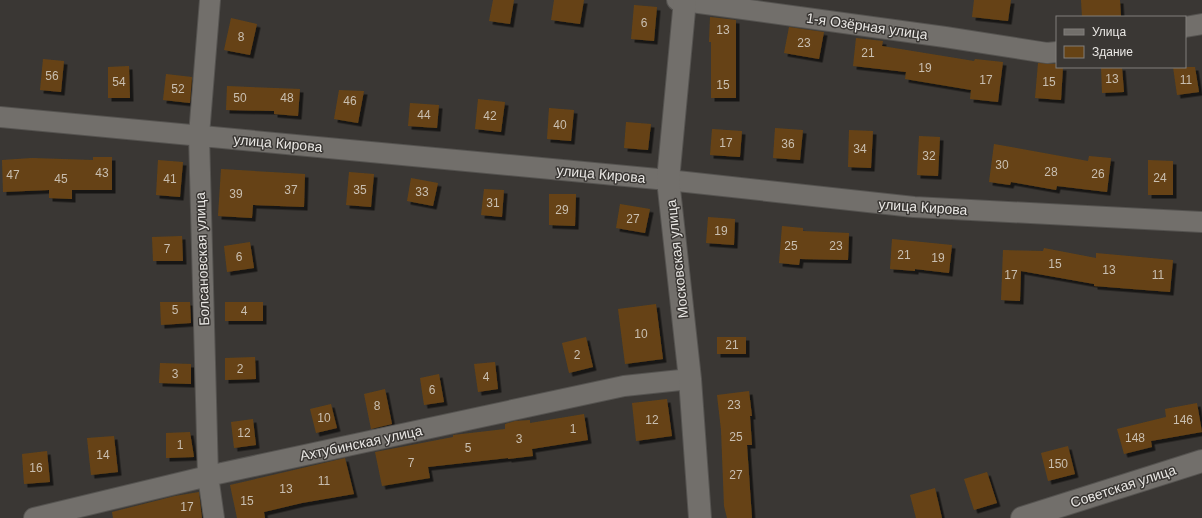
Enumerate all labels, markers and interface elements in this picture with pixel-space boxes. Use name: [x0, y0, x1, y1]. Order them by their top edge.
street label: 1-я Озёрная улица: [805, 10, 929, 42]
house number: 6: [641, 16, 648, 30]
legend: [1056, 16, 1186, 68]
house number: 13: [716, 23, 730, 37]
text: Улица: [1092, 25, 1126, 39]
house number: 8: [238, 30, 245, 44]
house number: 23: [797, 36, 811, 50]
text: Здание: [1092, 45, 1133, 59]
house number: 21: [861, 46, 875, 60]
house number: 19: [918, 61, 932, 75]
house number: 56: [45, 69, 59, 83]
house number: 13: [1105, 72, 1119, 86]
house number: 17: [979, 73, 993, 87]
house number: 11: [1180, 73, 1193, 87]
house number: 54: [112, 75, 126, 89]
house number: 15: [1042, 75, 1056, 89]
house number: 15: [716, 78, 730, 92]
house number: 52: [171, 82, 185, 96]
house number: 50: [233, 91, 247, 105]
house number: 48: [280, 91, 294, 105]
house number: 46: [343, 94, 357, 108]
house number: 44: [417, 108, 431, 122]
house number: 42: [483, 109, 497, 123]
house number: 40: [553, 118, 567, 132]
street label: улица Кирова: [233, 131, 323, 155]
house number: 17: [719, 136, 733, 150]
house number: 36: [781, 137, 795, 151]
house number: 34: [853, 142, 867, 156]
house number: 32: [922, 149, 936, 163]
house number: 30: [995, 158, 1009, 172]
street label: улица Кирова: [556, 162, 646, 186]
house number: 28: [1044, 165, 1058, 179]
house number: 43: [95, 166, 109, 180]
house number: 26: [1091, 167, 1105, 181]
house number: 47: [6, 168, 20, 182]
house number: 24: [1153, 171, 1167, 185]
house number: 45: [54, 172, 68, 186]
house number: 41: [163, 172, 177, 186]
house number: 37: [284, 183, 298, 197]
house number: 35: [353, 183, 367, 197]
house number: 33: [415, 185, 429, 199]
house number: 39: [229, 187, 243, 201]
street label: Болсановская улица: [192, 192, 212, 326]
house number: 31: [486, 196, 500, 210]
street label: улица Кирова: [878, 196, 968, 218]
street label: Московская улица: [663, 199, 691, 319]
house number: 29: [555, 203, 569, 217]
house number: 27: [626, 212, 640, 226]
house number: 19: [714, 224, 728, 238]
house number: 25: [784, 239, 798, 253]
house number: 23: [829, 239, 843, 253]
house number: 7: [164, 242, 171, 256]
house number: 21: [897, 248, 911, 262]
house number: 6: [236, 250, 243, 264]
house number: 19: [931, 251, 945, 265]
house number: 15: [1048, 257, 1062, 271]
house number: 13: [1102, 263, 1116, 277]
house number: 17: [1004, 268, 1018, 282]
house number: 11: [1152, 268, 1165, 282]
house number: 5: [172, 303, 179, 317]
house number: 4: [241, 304, 248, 318]
house number: 10: [634, 327, 648, 341]
house number: 21: [725, 338, 739, 352]
house number: 2: [574, 348, 581, 362]
house number: 2: [237, 362, 244, 376]
house number: 3: [172, 367, 179, 381]
house number: 4: [483, 370, 490, 384]
house number: 6: [429, 383, 436, 397]
house number: 23: [727, 398, 741, 412]
house number: 8: [374, 399, 381, 413]
house number: 10: [317, 411, 331, 425]
house number: 12: [645, 413, 659, 427]
house number: 146: [1173, 413, 1193, 427]
street label: Ахтубинская улица: [298, 422, 424, 464]
house number: 1: [570, 422, 577, 436]
house number: 12: [237, 426, 251, 440]
house number: 25: [729, 430, 743, 444]
house number: 148: [1125, 431, 1145, 445]
house number: 3: [516, 432, 523, 446]
house number: 1: [177, 438, 184, 452]
house number: 5: [465, 441, 472, 455]
house number: 14: [96, 448, 110, 462]
house number: 7: [408, 456, 415, 470]
house number: 150: [1048, 457, 1068, 471]
house number: 16: [29, 461, 43, 475]
street label: Советская улица: [1068, 461, 1178, 511]
house number: 27: [729, 468, 743, 482]
house number: 11: [318, 474, 331, 488]
house number: 13: [279, 482, 293, 496]
house number: 15: [240, 494, 254, 508]
house number: 17: [180, 500, 194, 514]

